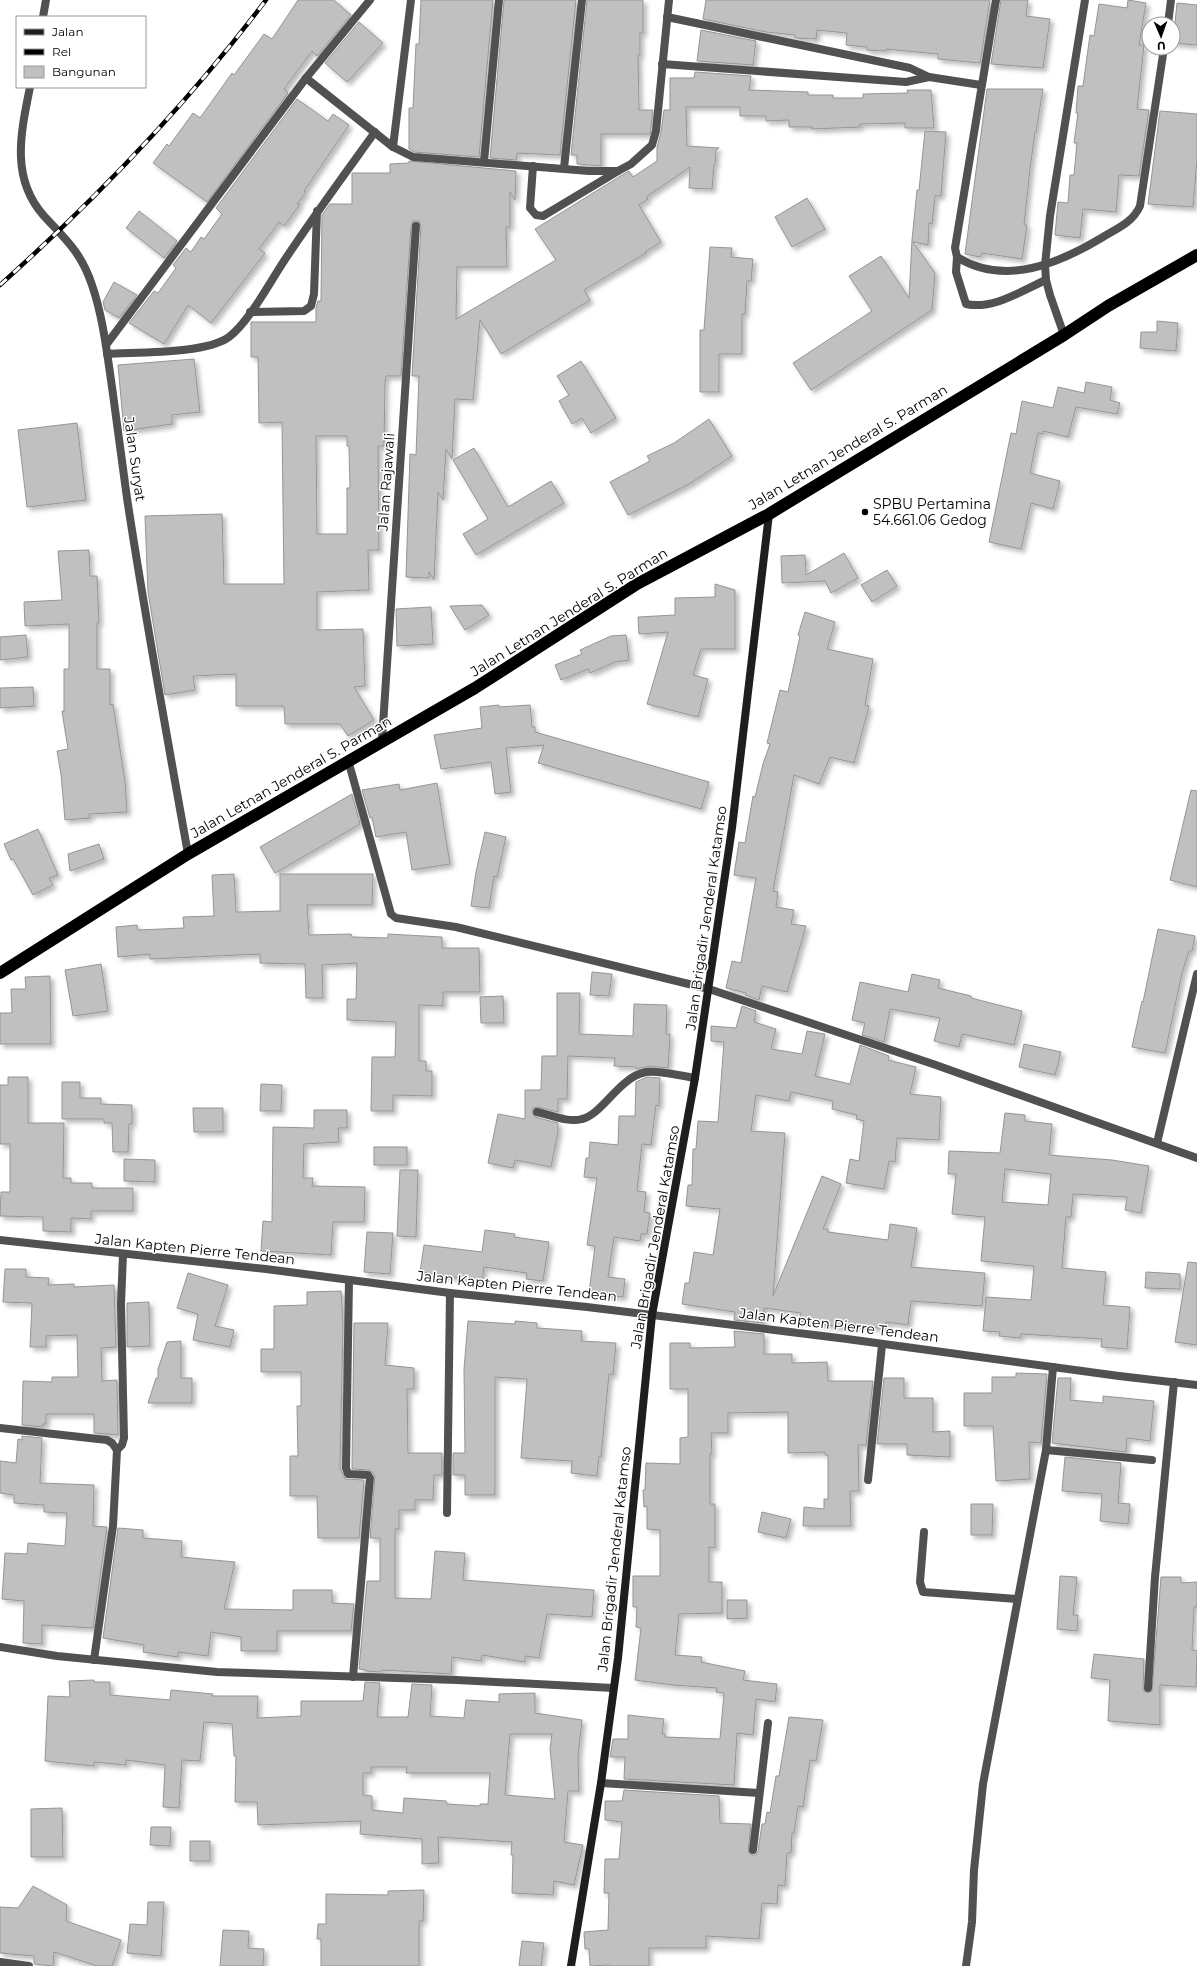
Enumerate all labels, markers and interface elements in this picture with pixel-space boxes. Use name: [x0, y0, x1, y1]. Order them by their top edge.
legend: [16, 16, 146, 88]
north arrow: [1141, 16, 1181, 56]
text: Jalan: [51, 24, 84, 39]
text: U: [1157, 39, 1166, 53]
text: Rel: [52, 44, 71, 59]
text: Bangunan: [52, 64, 116, 79]
street label: Jalan Letnan Jenderal S. Parman: [744, 380, 951, 514]
street label: Jalan Suryat: [120, 415, 150, 503]
street label: Jalan Rajawali: [374, 432, 398, 533]
place label: SPBU Pertamina 54.661.06 Gedog: [873, 495, 991, 529]
marker: SPBU Pertamina 54.661.06 Gedog: [860, 507, 870, 517]
street label: Jalan Letnan Jenderal S. Parman: [466, 544, 671, 681]
street label: Jalan Letnan Jenderal S. Parman: [187, 712, 395, 843]
street label: Jalan Brigadir Jenderal Katamso: [681, 804, 731, 1032]
street label: Jalan Brigadir Jenderal Katamso: [626, 1124, 684, 1351]
street label: Jalan Kapten Pierre Tendean: [93, 1229, 296, 1268]
street label: Jalan Kapten Pierre Tendean: [415, 1266, 618, 1305]
street label: Jalan Kapten Pierre Tendean: [737, 1304, 940, 1346]
street label: Jalan Brigadir Jenderal Katamso: [593, 1445, 635, 1674]

